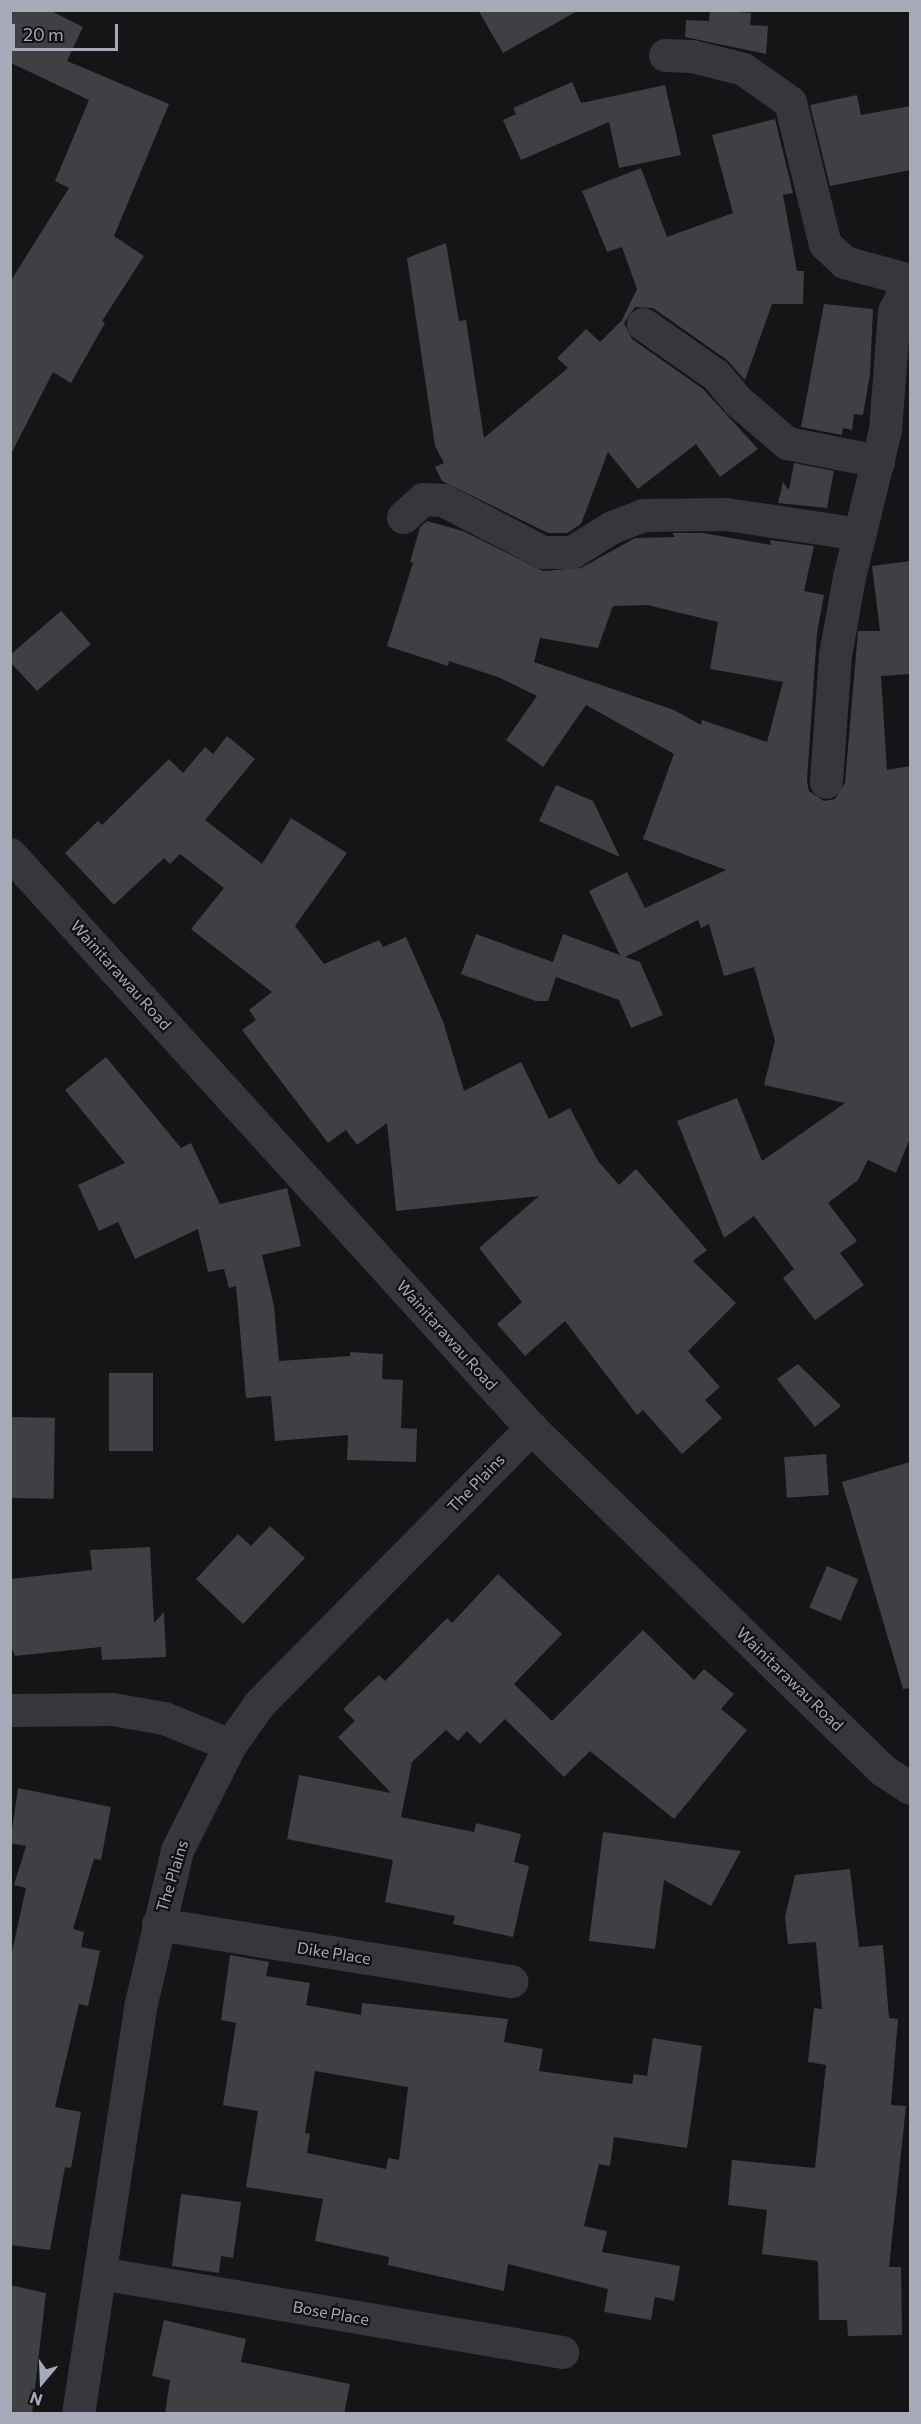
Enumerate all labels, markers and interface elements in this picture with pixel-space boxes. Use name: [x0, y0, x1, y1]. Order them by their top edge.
scale bar: [15, 12, 122, 50]
text: 20 m: [23, 23, 64, 45]
street label: Wainitarawau Road: [67, 916, 175, 1034]
street label: Wainitarawau Road: [393, 1276, 501, 1394]
street label: The Plains: [443, 1450, 509, 1516]
street label: Wainitarawau Road: [733, 1623, 847, 1735]
street label: The Plains: [152, 1838, 192, 1914]
street label: Dike Place: [296, 1938, 372, 1968]
street label: Bose Place: [291, 2297, 371, 2329]
north arrow: [12, 2352, 72, 2412]
text: N: [27, 2389, 45, 2410]

